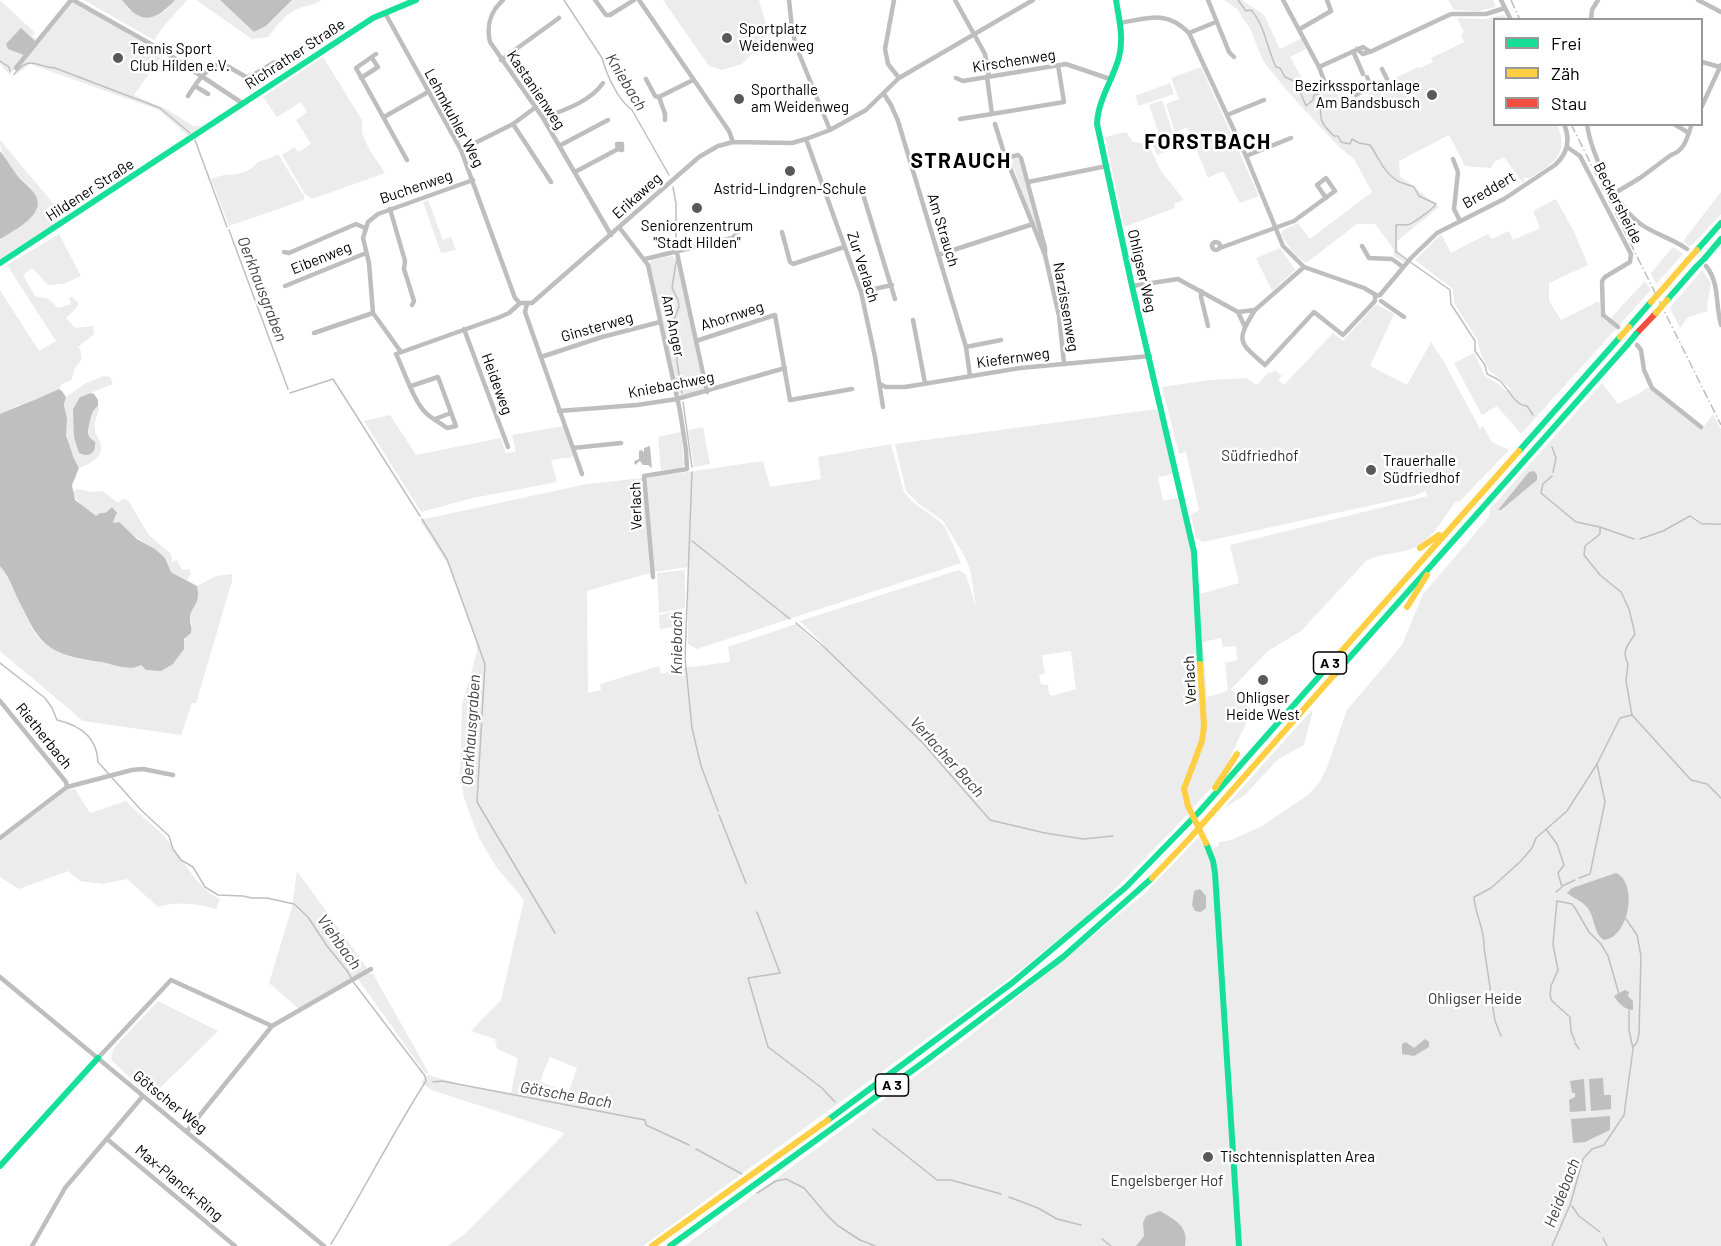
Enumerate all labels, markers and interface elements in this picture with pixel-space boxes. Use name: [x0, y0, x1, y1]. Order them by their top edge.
street label: Richrather Straße: [242, 15, 348, 93]
legend: [1493, 18, 1703, 126]
place label: Sportplatz Weidenweg: [739, 20, 814, 55]
marker: Sportplatz Weidenweg: [720, 31, 734, 45]
text: Frei: [1551, 32, 1582, 54]
place label: Tennis Sport Club Hilden e.V.: [130, 40, 230, 75]
street label: Kirschenweg: [971, 46, 1057, 76]
street label: Kastanienweg: [503, 47, 569, 133]
water label: Kniebach: [601, 50, 651, 114]
marker: Tennis Sport Club Hilden e.V.: [111, 51, 125, 65]
text: Zäh: [1551, 62, 1580, 84]
street label: Lehmkuhler Weg: [420, 66, 488, 170]
place label: Bezirkssportanlage Am Bandsbusch: [1295, 77, 1420, 112]
place label: Sporthalle am Weidenweg: [751, 81, 849, 116]
marker: Bezirkssportanlage Am Bandsbusch: [1425, 88, 1439, 102]
marker: Sporthalle am Weidenweg: [732, 92, 746, 106]
text: Stau: [1551, 92, 1587, 114]
district label: FORSTBACH: [1144, 129, 1272, 155]
district label: STRAUCH: [910, 148, 1012, 174]
street label: Hildener Straße: [43, 155, 137, 225]
street label: Beckersheide: [1590, 159, 1646, 247]
marker: Astrid-Lindgren-Schule: [783, 164, 797, 178]
street label: Buchenweg: [377, 166, 455, 208]
street label: Breddert: [1459, 168, 1519, 212]
street label: Erikaweg: [609, 169, 665, 223]
place label: Astrid-Lindgren-Schule: [713, 180, 867, 198]
street label: Am Strauch: [923, 191, 963, 269]
marker: Seniorenzentrum "Stadt Hilden": [690, 201, 704, 215]
place label: Seniorenzentrum "Stadt Hilden": [641, 217, 753, 252]
street label: Ohligser Weg: [1124, 228, 1160, 314]
street label: Zur Verlach: [843, 229, 883, 305]
water label: Oerkhausgraben: [233, 234, 291, 344]
street label: Eibenweg: [288, 238, 354, 278]
street label: Narzissenweg: [1049, 261, 1083, 353]
street label: Am Anger: [658, 293, 688, 359]
street label: Ahornweg: [698, 297, 766, 335]
street label: Ginsterweg: [559, 308, 635, 346]
street label: Kiefernweg: [975, 344, 1051, 372]
street label: Heideweg: [478, 351, 516, 417]
street label: Kniebachweg: [626, 368, 716, 402]
park label: Südfriedhof: [1221, 447, 1299, 465]
place label: Trauerhalle Südfriedhof: [1383, 452, 1460, 487]
marker: Trauerhalle Südfriedhof: [1364, 463, 1378, 477]
street label: Verlach: [626, 481, 646, 531]
water label: Kniebach: [667, 611, 687, 675]
road number: A 3: [1314, 652, 1346, 674]
street label: Verlach: [1180, 655, 1200, 705]
marker: Ohligser Heide West: [1256, 673, 1270, 687]
water label: Oerkhausgraben: [458, 674, 484, 786]
place label: Ohligser Heide West: [1226, 689, 1300, 724]
street label: Rietherbach: [12, 699, 76, 773]
water label: Verlacher Bach: [906, 713, 988, 801]
water label: Viehbach: [313, 911, 365, 973]
park label: Ohligser Heide: [1428, 990, 1522, 1008]
street label: Götscher Weg: [129, 1067, 211, 1137]
road number: A 3: [876, 1074, 908, 1096]
water label: Götsche Bach: [519, 1077, 613, 1113]
street label: Max-Planck-Ring: [131, 1141, 227, 1225]
place label: Tischtennisplatten Area: [1220, 1148, 1375, 1166]
marker: Tischtennisplatten Area: [1201, 1150, 1215, 1164]
water label: Heidebach: [1540, 1156, 1584, 1230]
park label: Engelsberger Hof: [1111, 1172, 1223, 1190]

